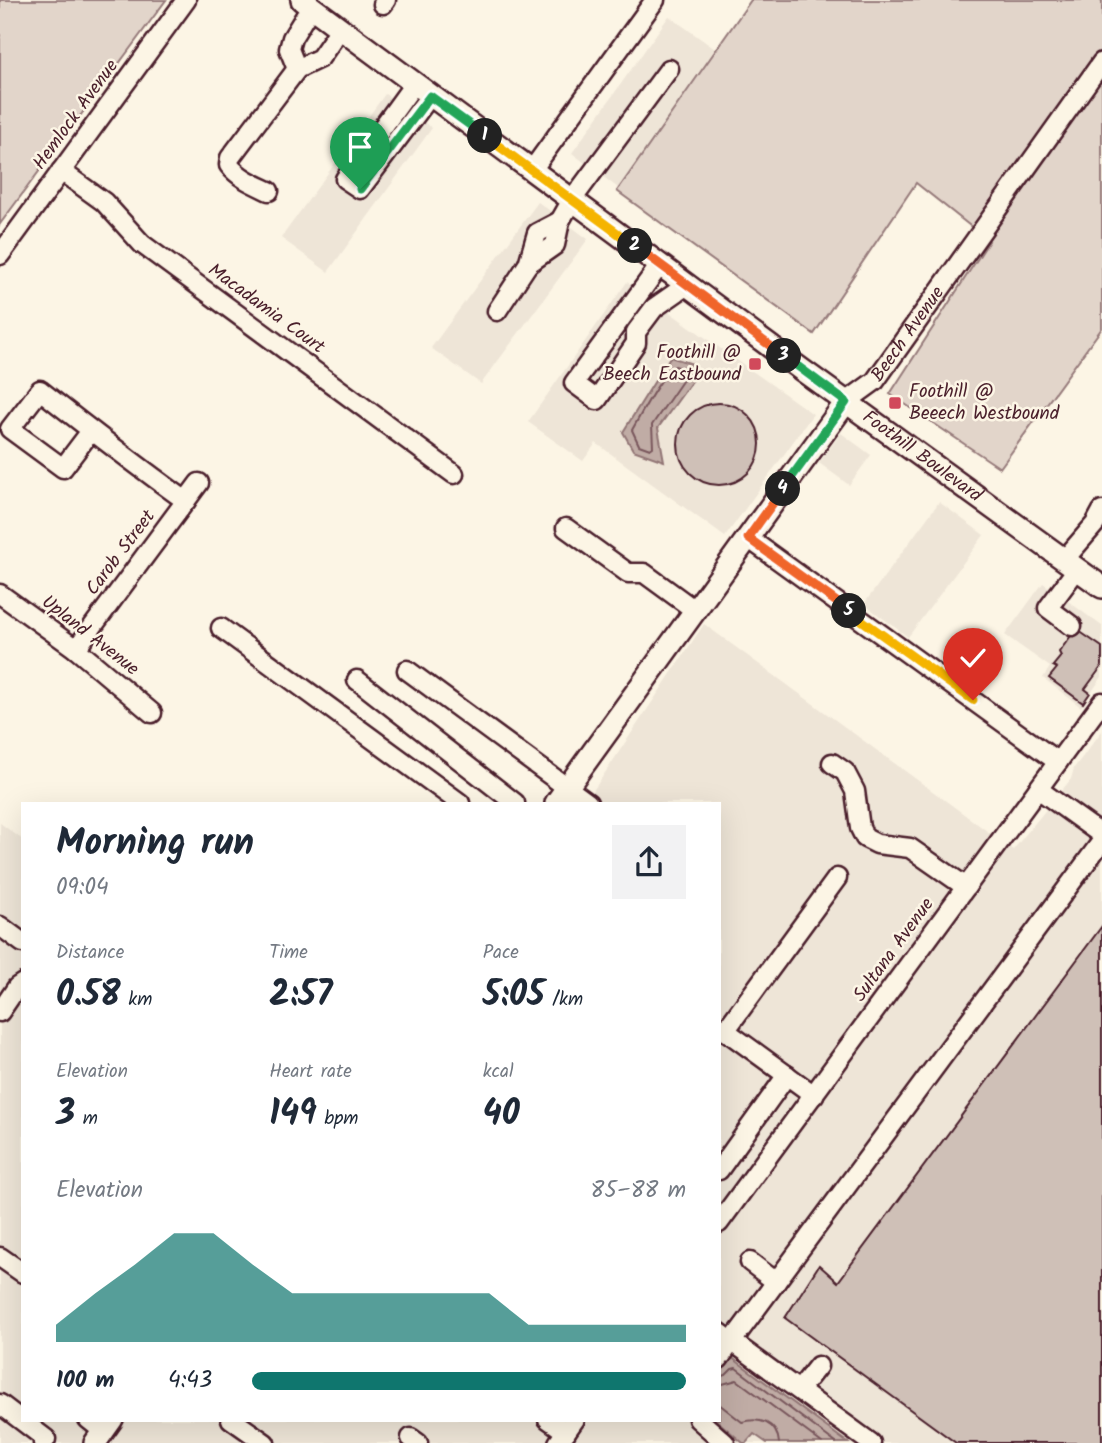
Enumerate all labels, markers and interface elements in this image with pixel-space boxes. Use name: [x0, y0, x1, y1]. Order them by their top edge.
street label: Hemlock Avenue: [25, 53, 127, 177]
pin: [330, 117, 390, 189]
pin: 1: [468, 118, 503, 154]
text: 1: [482, 120, 487, 150]
icon: arrive: [341, 128, 379, 166]
pin: 2: [618, 229, 652, 264]
text: 2: [629, 230, 640, 260]
street label: Macadamia Court: [201, 256, 331, 362]
street label: Beech Avenue: [864, 280, 953, 389]
place label: Foothill @ Beech Eastbound: [603, 338, 742, 390]
pin: 3: [766, 338, 802, 374]
text: 3: [778, 340, 789, 370]
marker: Foothill @ Beech Eastbound: [747, 356, 763, 372]
place label: Foothill @ Beeech Westbound: [909, 377, 1060, 429]
marker: Foothill @ Beeech Westbound: [887, 395, 903, 411]
street label: Foothill Boulevard: [856, 403, 989, 511]
pin: 4: [766, 472, 800, 506]
text: 4: [777, 473, 788, 503]
street label: Carob Street: [79, 503, 164, 602]
street label: Upland Avenue: [35, 588, 146, 684]
pin: 5: [832, 594, 866, 628]
text: 5: [844, 595, 853, 625]
pin: [943, 628, 1003, 700]
icon: check: [954, 639, 992, 677]
text: Morning run: [56, 814, 254, 874]
button: share: [612, 825, 686, 899]
text: 09:04: [56, 870, 109, 906]
street label: Sultana Avenue: [846, 891, 942, 1008]
text: Distance: [56, 938, 124, 968]
text: Time: [269, 938, 308, 968]
text: Pace: [483, 938, 519, 968]
text: 0.58: [56, 968, 121, 1024]
text: 2:57: [269, 968, 333, 1024]
text: 5:05: [483, 968, 545, 1024]
text: km: [121, 985, 152, 1015]
text: /km: [545, 985, 583, 1015]
text: Elevation: [56, 1057, 128, 1087]
text: Heart rate: [269, 1057, 352, 1087]
text: kcal: [483, 1057, 514, 1087]
text: 3: [56, 1087, 75, 1143]
text: 149: [269, 1087, 317, 1143]
text: 40: [483, 1087, 520, 1143]
text: m: [75, 1104, 98, 1134]
text: bpm: [317, 1104, 359, 1134]
text: Elevation: [56, 1173, 143, 1209]
text: 85–88 m: [591, 1173, 686, 1209]
text: 100 m: [56, 1363, 114, 1399]
text: 4:43: [168, 1363, 212, 1399]

